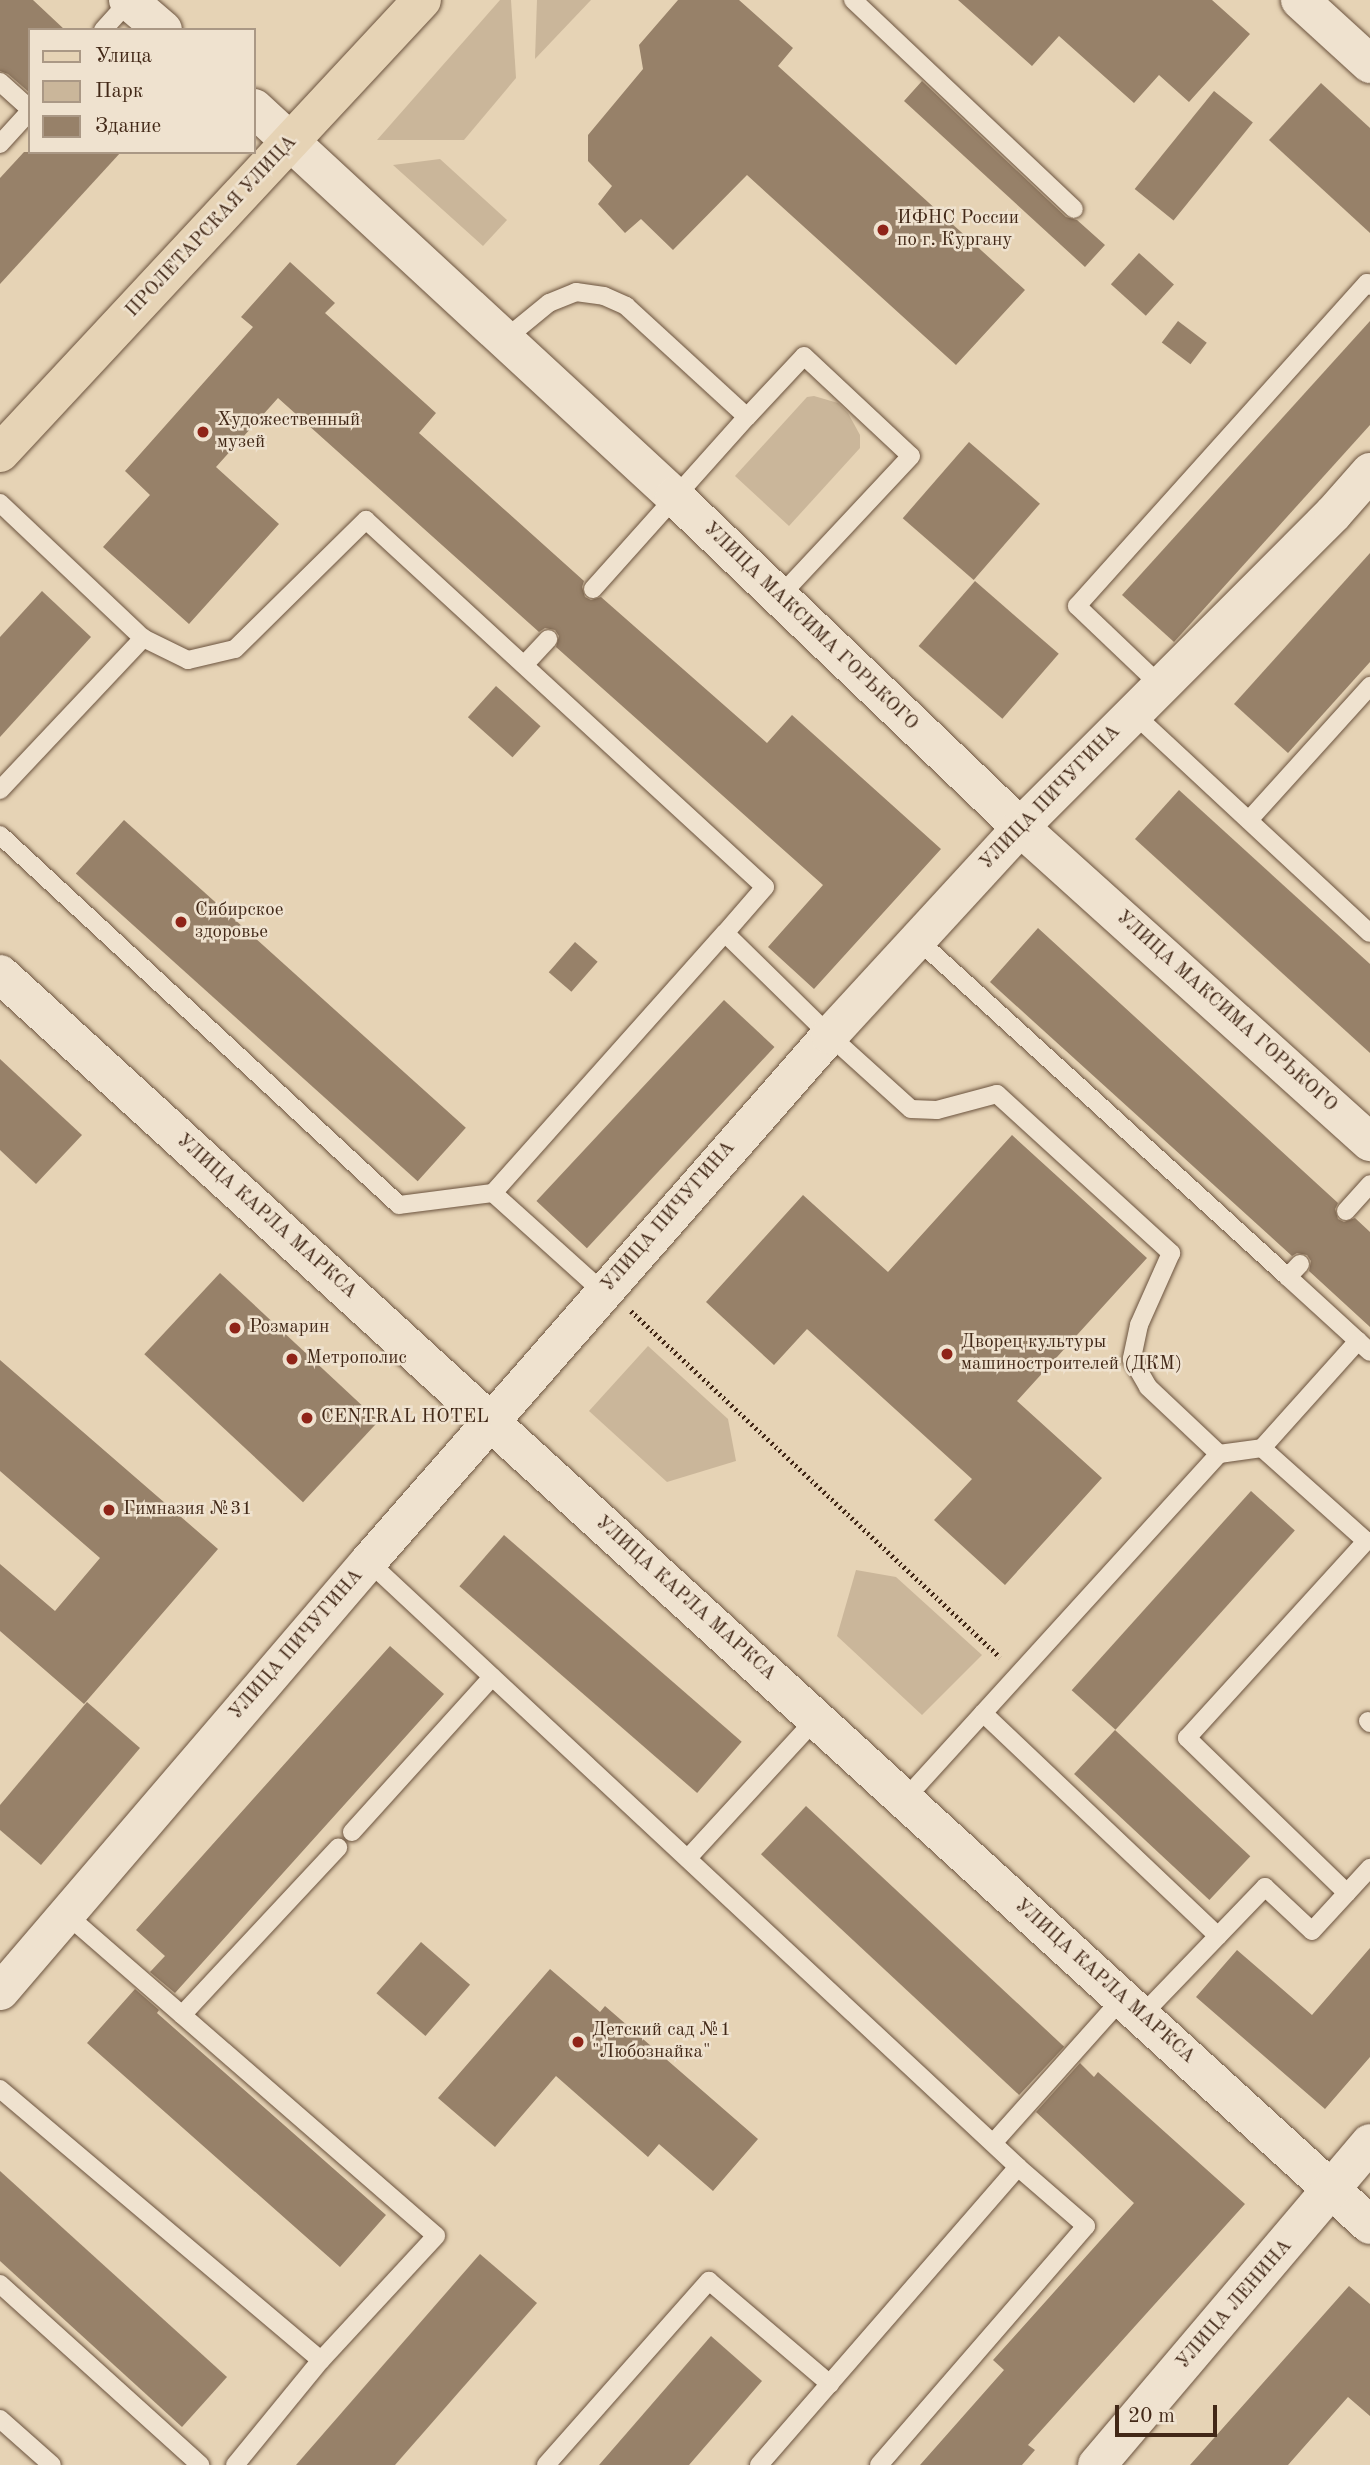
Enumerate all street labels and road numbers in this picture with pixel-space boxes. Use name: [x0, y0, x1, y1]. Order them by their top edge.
street label: ПРОЛЕТАРСКАЯ УЛИЦА: [122, 131, 302, 323]
street label: УЛИЦА МАКСИМА ГОРЬКОГО: [698, 518, 922, 736]
street label: УЛИЦА ПИЧУГИНА: [976, 721, 1126, 875]
street label: УЛИЦА МАКСИМА ГОРЬКОГО: [1111, 907, 1341, 1117]
street label: УЛИЦА КАРЛА МАРКСА: [171, 1130, 361, 1304]
street label: УЛИЦА ПИЧУГИНА: [597, 1137, 741, 1297]
street label: УЛИЦА КАРЛА МАРКСА: [590, 1512, 780, 1686]
street label: УЛИЦА ПИЧУГИНА: [225, 1565, 369, 1725]
street label: УЛИЦА КАРЛА МАРКСА: [1009, 1895, 1199, 2069]
street label: УЛИЦА ЛЕНИНА: [1172, 2235, 1298, 2375]

